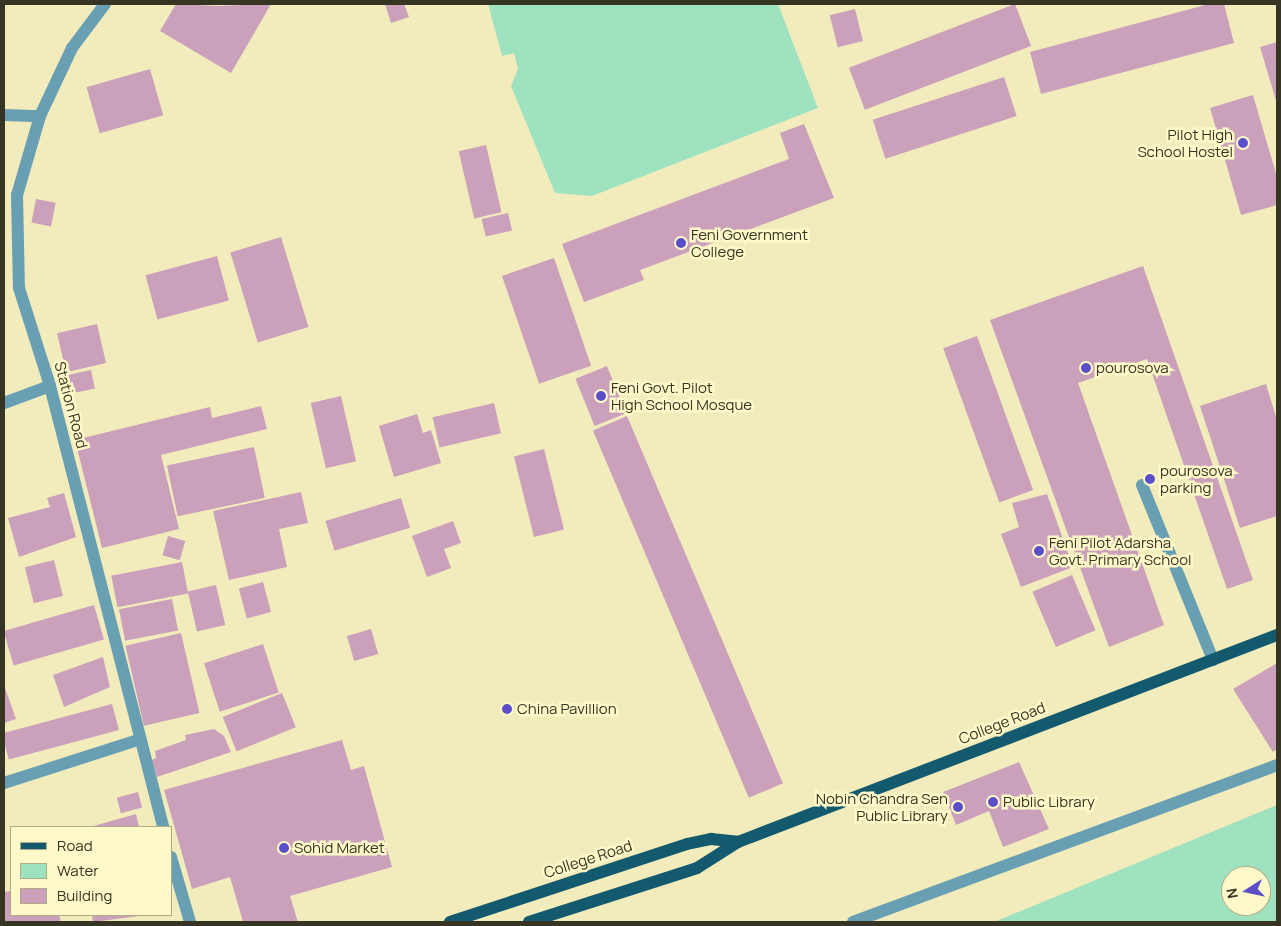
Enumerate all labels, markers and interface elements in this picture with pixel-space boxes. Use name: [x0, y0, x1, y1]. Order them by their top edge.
place label: Pilot High School Hostel: [1137, 125, 1233, 160]
marker: Pilot High School Hostel: [1237, 137, 1249, 149]
place label: Feni Government College: [691, 225, 808, 260]
marker: Feni Government College: [675, 237, 687, 249]
street label: Station Road: [51, 359, 91, 451]
place label: pourosova: [1096, 359, 1169, 377]
marker: pourosova: [1080, 362, 1092, 374]
place label: Feni Govt. Pilot High School Mosque: [611, 378, 752, 413]
marker: Feni Govt. Pilot High School Mosque: [595, 390, 607, 402]
place label: pourosova parking: [1160, 461, 1233, 496]
marker: pourosova parking: [1144, 473, 1156, 485]
place label: Feni Pilot Adarsha Govt. Primary School: [1049, 533, 1192, 568]
marker: Feni Pilot Adarsha Govt. Primary School: [1033, 545, 1045, 557]
street label: College Road: [956, 698, 1048, 748]
place label: China Pavillion: [517, 700, 617, 718]
marker: China Pavillion: [501, 703, 513, 715]
place label: Nobin Chandra Sen Public Library: [816, 789, 948, 824]
place label: Public Library: [1003, 793, 1095, 811]
marker: Public Library: [987, 796, 999, 808]
marker: Nobin Chandra Sen Public Library: [952, 801, 964, 813]
legend: [10, 826, 172, 916]
text: Road: [57, 835, 93, 856]
street label: College Road: [542, 836, 634, 882]
place label: Sohid Market: [294, 839, 385, 857]
marker: Sohid Market: [278, 842, 290, 854]
text: Water: [57, 860, 99, 881]
north arrow: [1221, 866, 1271, 916]
text: Building: [57, 885, 112, 906]
text: N: [1221, 887, 1242, 900]

